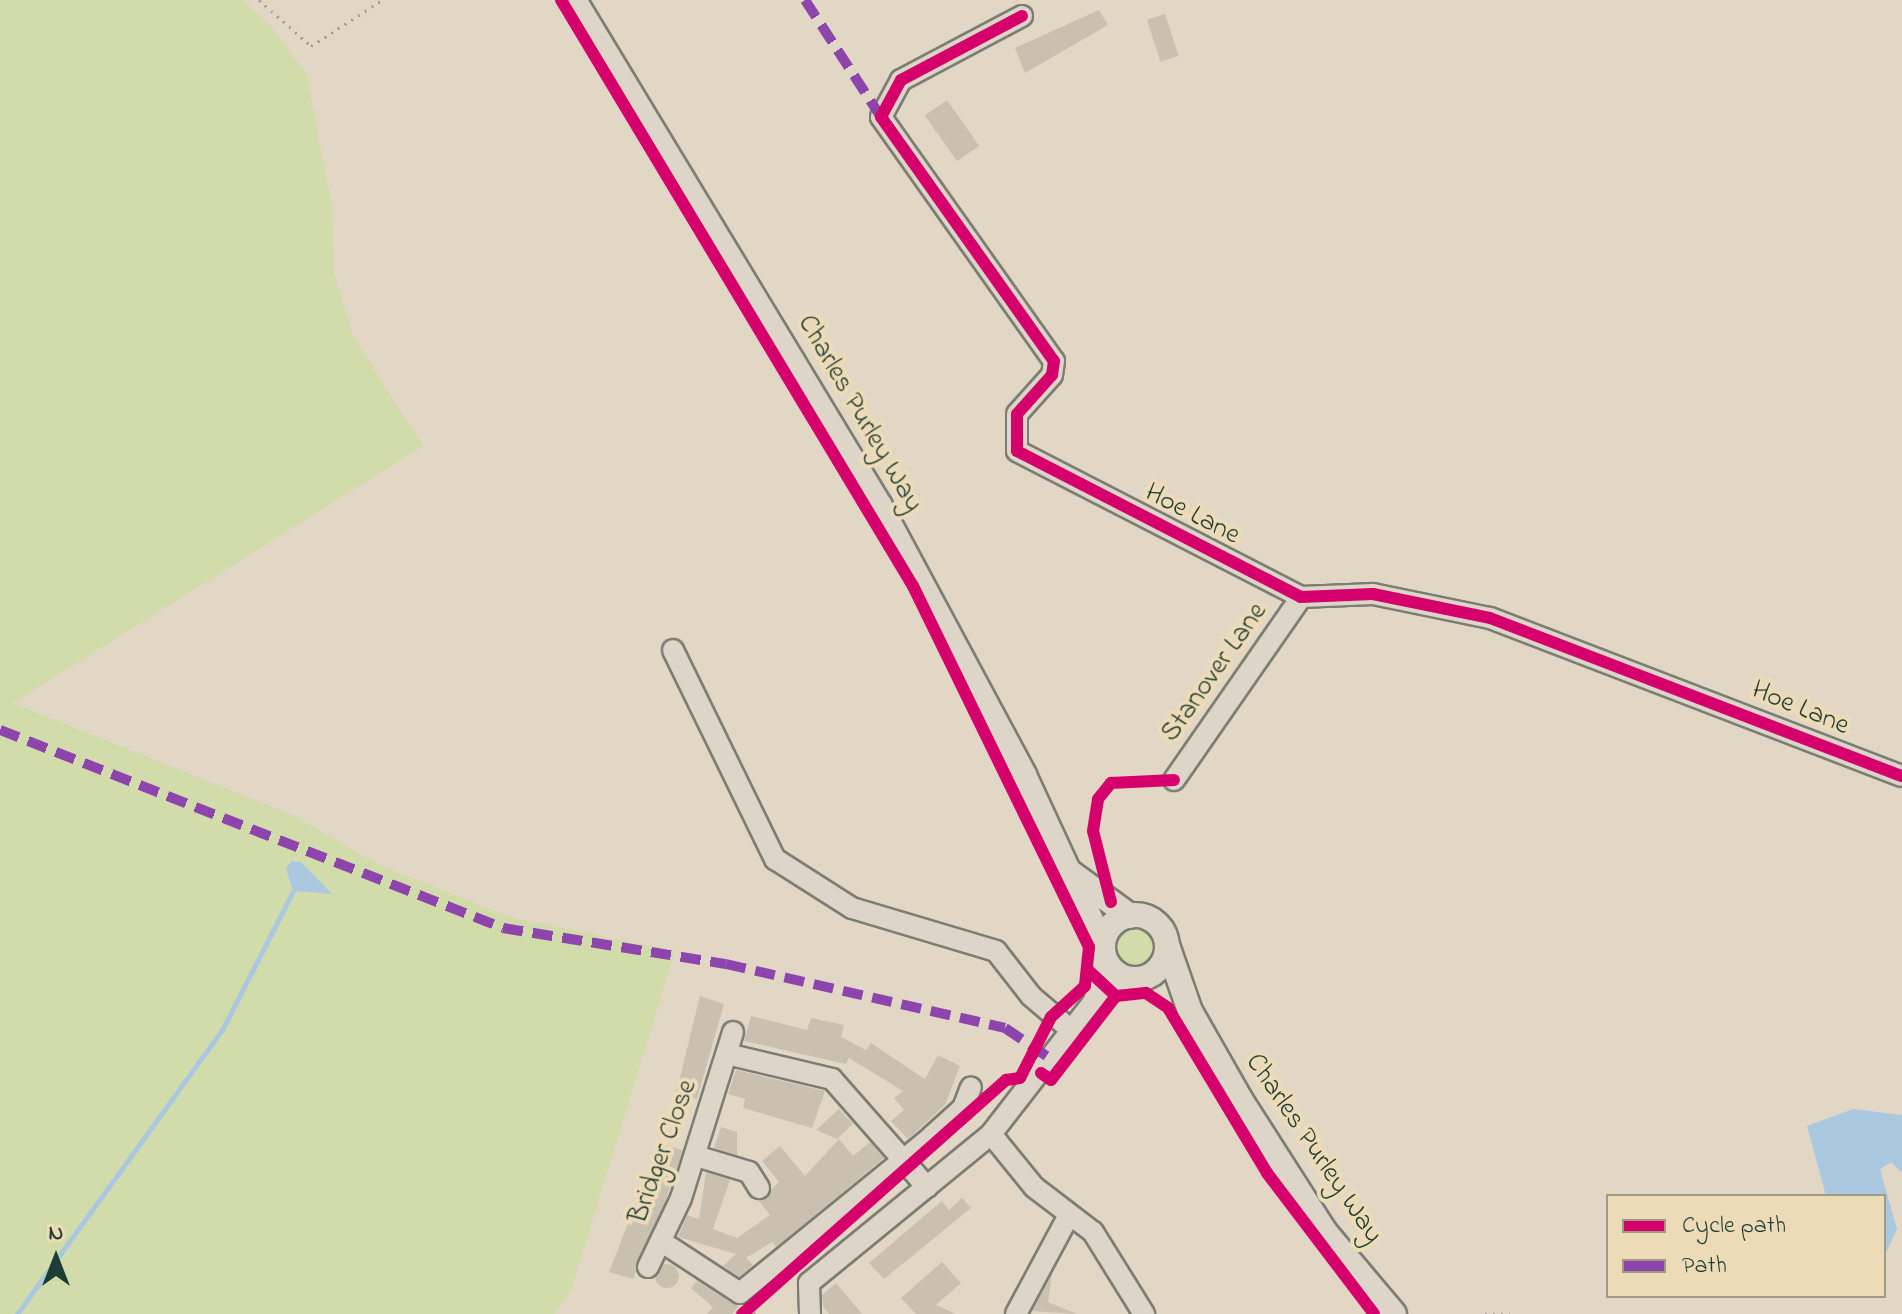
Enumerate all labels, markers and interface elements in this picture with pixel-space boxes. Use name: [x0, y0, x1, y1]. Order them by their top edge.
street label: Charles Purley Way: [789, 309, 929, 519]
street label: Hoe Lane: [1139, 477, 1245, 553]
street label: Stanover Lane: [1155, 597, 1275, 749]
street label: Hoe Lane: [1746, 674, 1854, 744]
street label: Charles Purley Way: [1237, 1047, 1389, 1251]
street label: Bridger Close: [622, 1076, 706, 1228]
legend: [1606, 1194, 1886, 1298]
text: Cycle path: [1682, 1209, 1786, 1244]
north arrow: [16, 1218, 96, 1298]
text: N: [49, 1218, 63, 1250]
text: Path: [1682, 1249, 1727, 1284]

